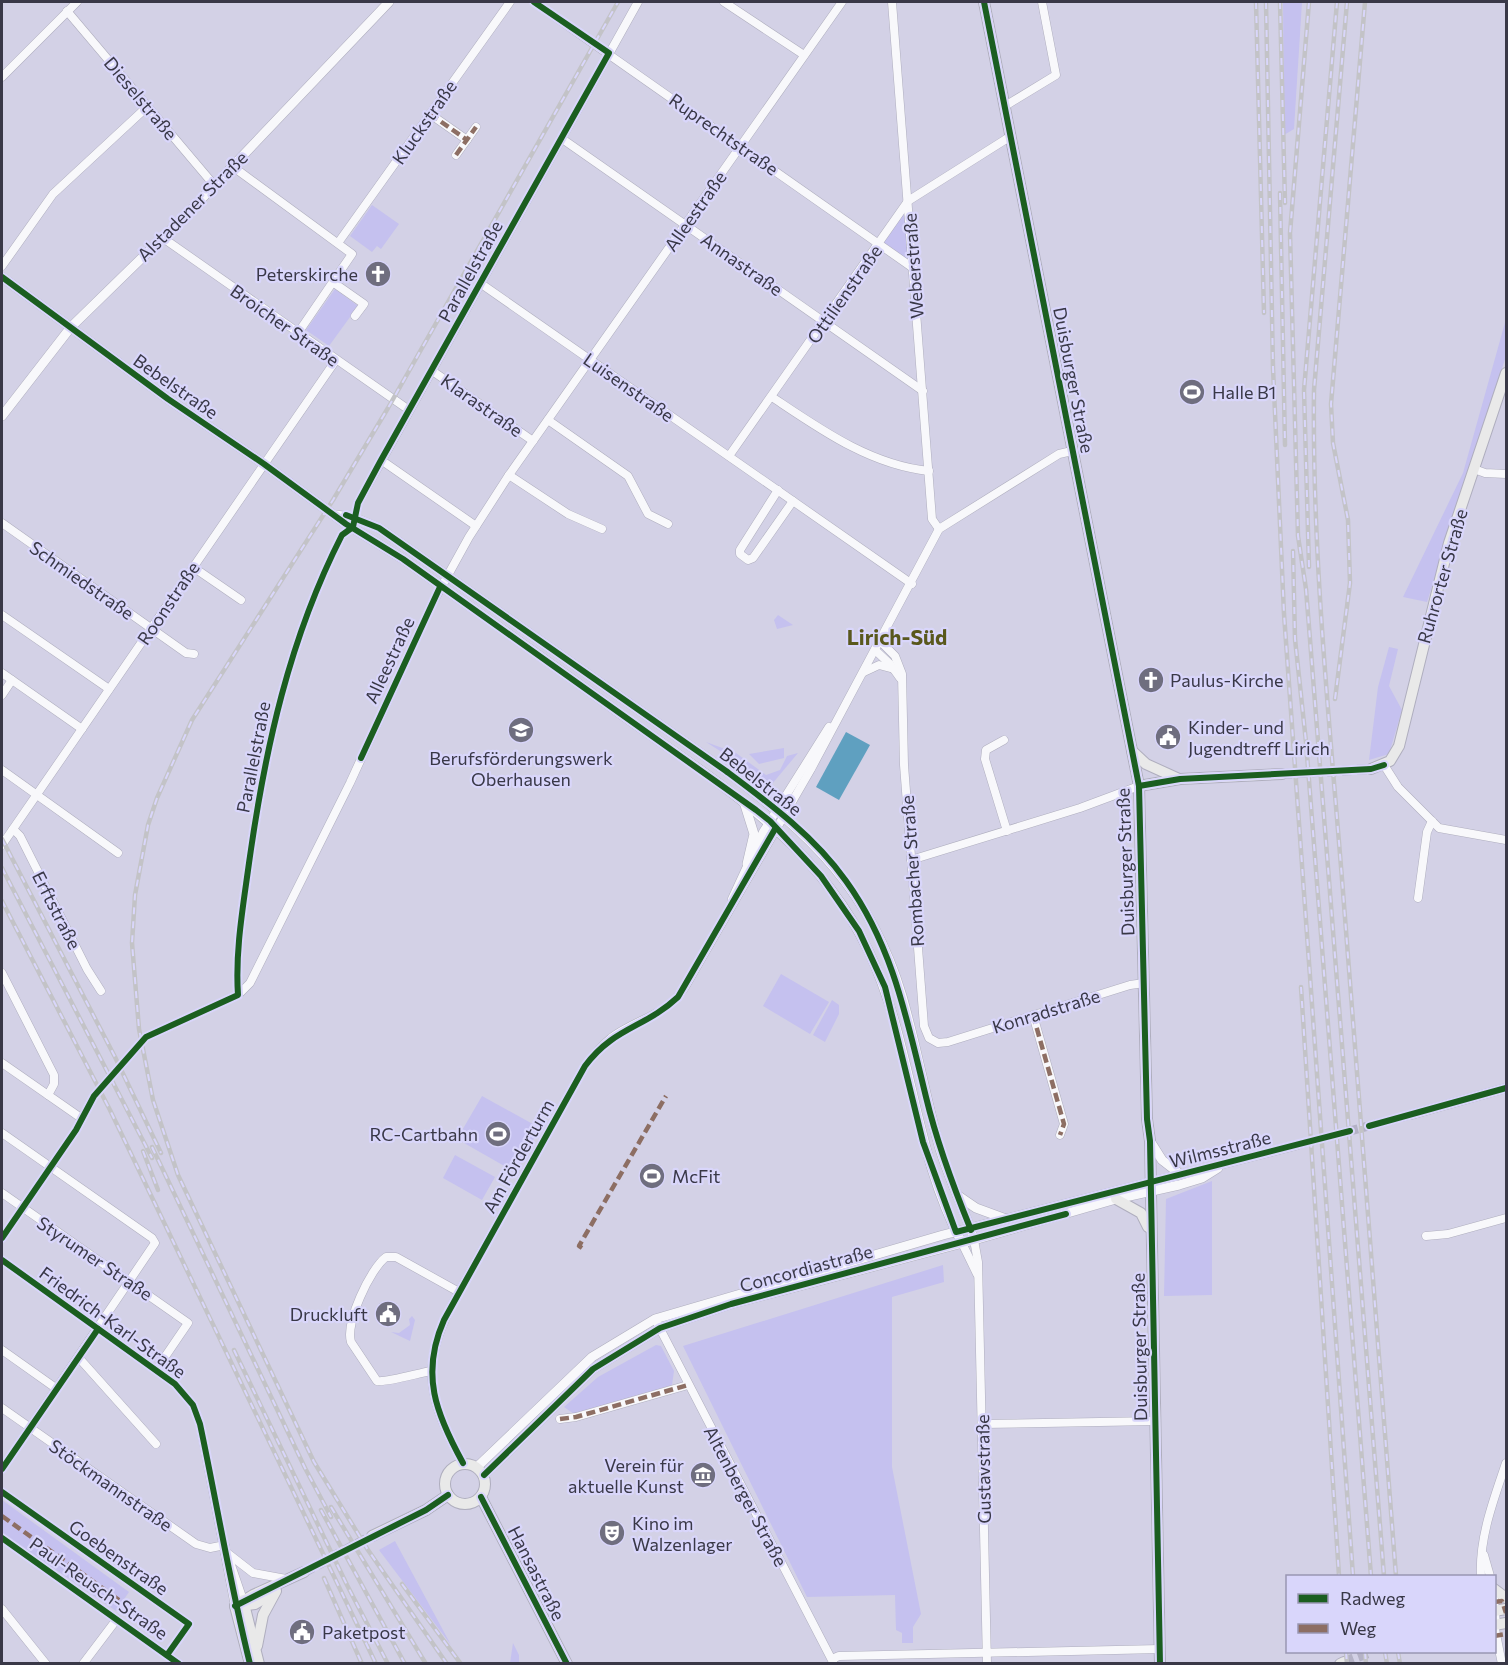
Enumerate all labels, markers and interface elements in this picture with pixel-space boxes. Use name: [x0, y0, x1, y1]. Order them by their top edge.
street label: Dieselstraße: [100, 52, 182, 144]
street label: Kluckstraße: [387, 76, 461, 168]
street label: Ruprechtstraße: [665, 88, 783, 180]
street label: Alstadener Straße: [132, 146, 252, 266]
street label: Alleestraße: [659, 167, 731, 255]
street label: Weberstraße: [898, 212, 928, 320]
street label: Parallelstraße: [433, 216, 507, 326]
street label: Annastraße: [697, 228, 787, 300]
street label: Ottilienstraße: [802, 240, 886, 348]
church icon: Peterskirche: [363, 259, 393, 289]
place label: Peterskirche: [256, 263, 358, 285]
street label: Broicher Straße: [226, 279, 344, 371]
street label: Duisburger Straße: [1049, 305, 1099, 455]
street label: Luisenstraße: [580, 348, 678, 426]
street label: Bebelstraße: [129, 349, 223, 423]
street label: Klarastraße: [437, 369, 527, 441]
sports icon: Halle B1: [1177, 377, 1207, 407]
place label: Halle B1: [1212, 381, 1276, 403]
street label: Ruhrorter Straße: [1412, 506, 1472, 646]
street label: Schmiedstraße: [26, 536, 138, 624]
street label: Roonstraße: [132, 557, 204, 649]
street label: Alleestraße: [359, 613, 419, 707]
district label: Lirich-Süd: [847, 624, 947, 649]
church icon: Paulus-Kirche: [1136, 665, 1166, 695]
place label: Paulus-Kirche: [1170, 669, 1283, 691]
street label: Parallelstraße: [231, 700, 275, 814]
school or university icon: Berufsförderungswerk Oberhausen: [506, 715, 536, 745]
place label: Kinder- und Jugendtreff Lirich: [1188, 716, 1330, 759]
public building icon: Kinder- und Jugendtreff Lirich: [1153, 722, 1183, 752]
street label: Bebelstraße: [716, 742, 806, 820]
place label: Berufsförderungswerk Oberhausen: [429, 747, 613, 790]
street label: Duisburger Straße: [1111, 788, 1139, 936]
street label: Rombacher Straße: [896, 794, 928, 948]
street label: Erftstraße: [28, 867, 86, 953]
street label: Konradstraße: [989, 984, 1103, 1038]
street label: Am Förderturm: [478, 1095, 558, 1217]
sports icon: RC-Cartbahn: [483, 1119, 513, 1149]
place label: RC-Cartbahn: [370, 1123, 478, 1145]
street label: Wilmsstraße: [1167, 1126, 1273, 1172]
sports icon: McFit: [637, 1161, 667, 1191]
place label: McFit: [672, 1165, 720, 1187]
street label: Styrumer Straße: [33, 1211, 157, 1305]
street label: Concordiastraße: [737, 1240, 875, 1296]
street label: Friedrich-Karl-Straße: [35, 1261, 191, 1383]
street label: Duisburger Straße: [1127, 1273, 1151, 1421]
public building icon: Druckluft: [373, 1299, 403, 1329]
place label: Druckluft: [290, 1303, 368, 1325]
street label: Gustavstraße: [971, 1414, 995, 1524]
street label: Altenberger Straße: [700, 1422, 792, 1570]
street label: Stöckmannstraße: [45, 1434, 177, 1536]
place label: Verein für aktuelle Kunst: [568, 1454, 684, 1497]
museum icon: Verein für aktuelle Kunst: [688, 1460, 718, 1490]
place label: Kino im Walzenlager: [632, 1512, 732, 1555]
street label: Goebenstraße: [65, 1515, 173, 1599]
theatre icon: Kino im Walzenlager: [597, 1518, 627, 1548]
street label: Hansastraße: [504, 1522, 570, 1624]
street label: Paul-Reusch-Straße: [26, 1532, 172, 1644]
legend: [1286, 1575, 1496, 1653]
text: Radweg: [1340, 1587, 1405, 1609]
public building icon: Paketpost: [287, 1617, 317, 1647]
text: Weg: [1340, 1617, 1377, 1639]
place label: Paketpost: [322, 1621, 406, 1643]

